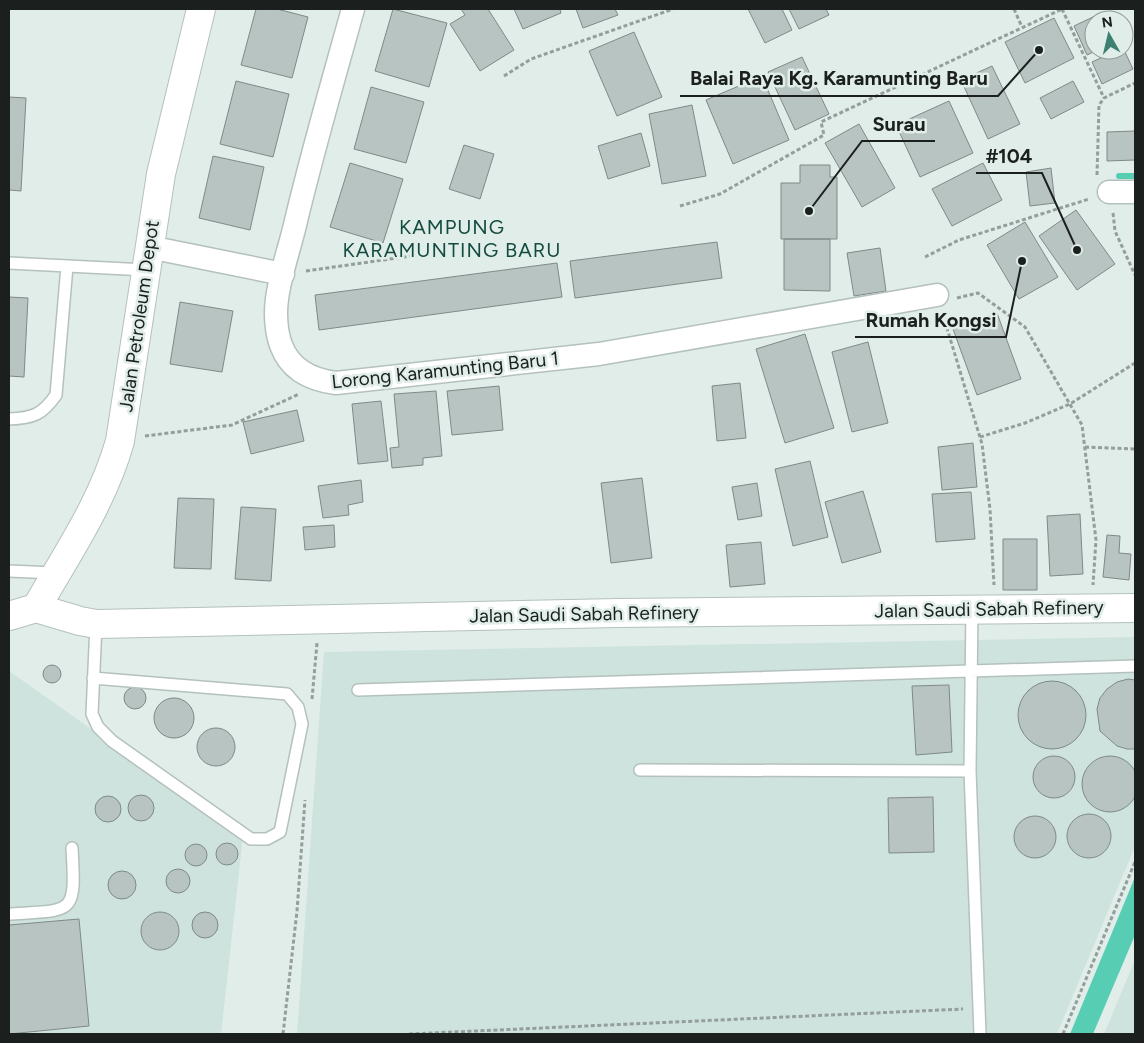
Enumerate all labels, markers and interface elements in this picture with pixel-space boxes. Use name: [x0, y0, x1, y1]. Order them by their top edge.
north arrow: [1084, 10, 1134, 60]
text: N: [1101, 13, 1114, 32]
callout: Balai Raya Kg. Karamunting Baru: [680, 61, 998, 96]
text: Balai Raya Kg. Karamunting Baru: [690, 66, 988, 90]
callout: Surau: [862, 106, 935, 141]
text: Surau: [872, 112, 926, 136]
callout: #104: [976, 138, 1042, 173]
text: #104: [986, 144, 1033, 168]
district label: KAMPUNG KARAMUNTING BARU: [343, 215, 561, 262]
street label: Jalan Petroleum Depot: [114, 219, 164, 413]
callout: Rumah Kongsi: [855, 302, 1006, 337]
text: Rumah Kongsi: [866, 308, 996, 332]
street label: Lorong Karamunting Baru 1: [330, 347, 560, 393]
street label: Jalan Saudi Sabah Refinery: [874, 595, 1104, 622]
street label: Jalan Saudi Sabah Refinery: [469, 600, 699, 627]

